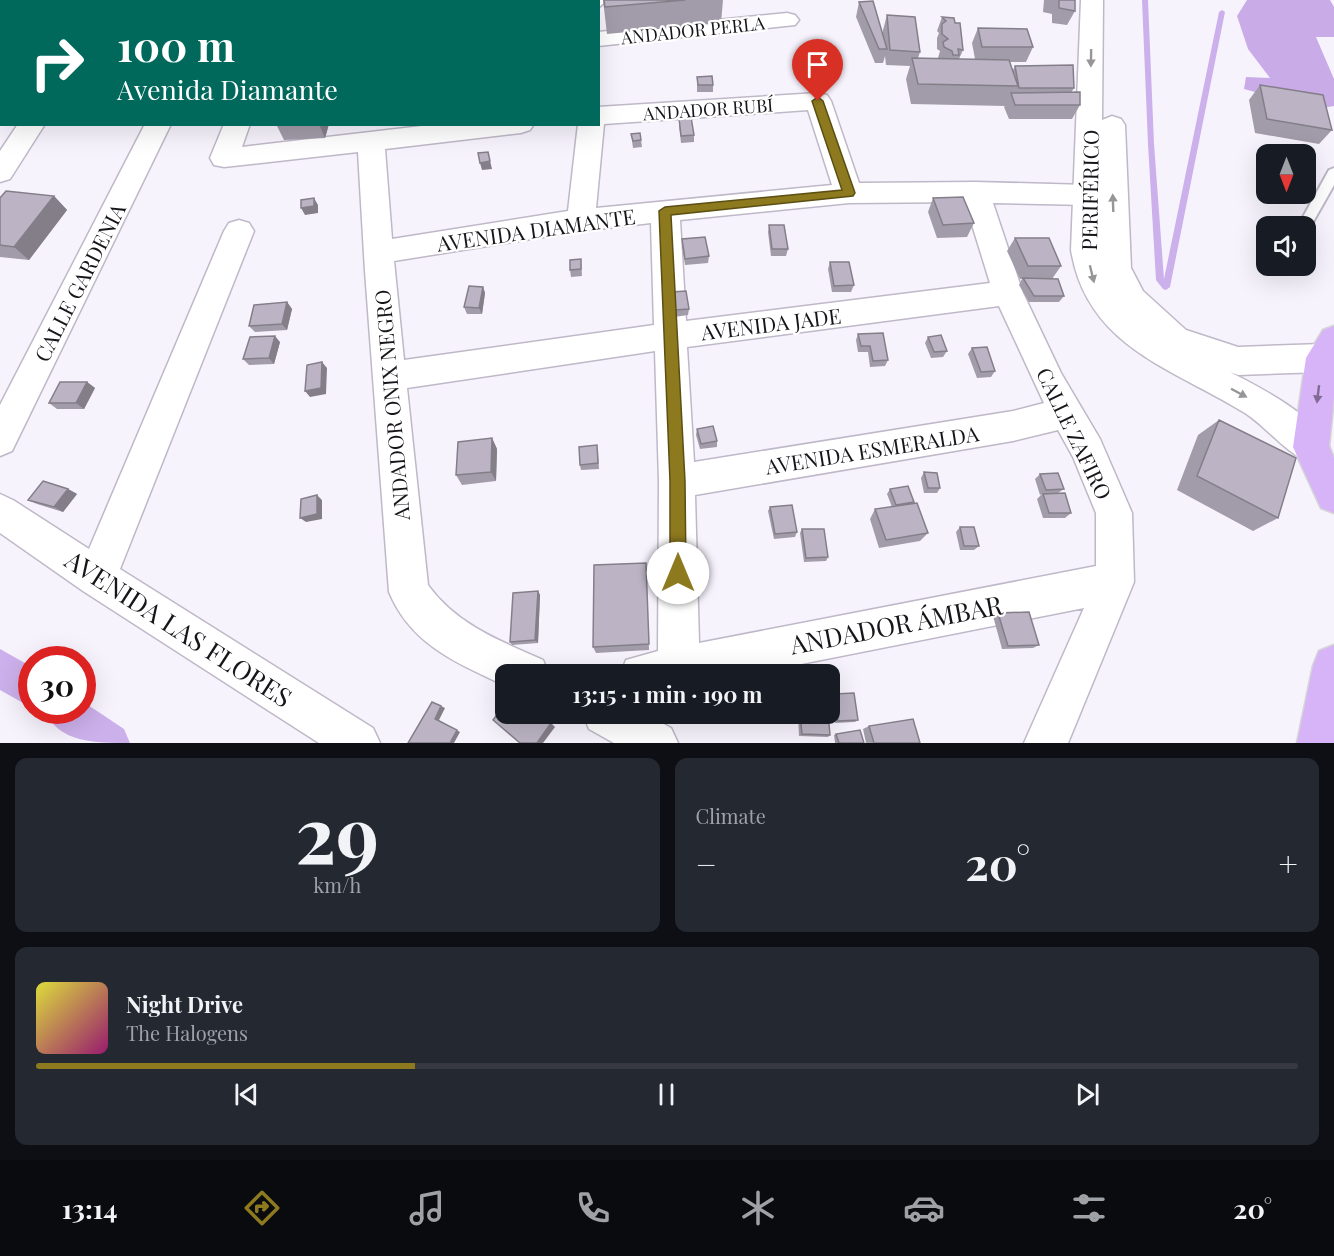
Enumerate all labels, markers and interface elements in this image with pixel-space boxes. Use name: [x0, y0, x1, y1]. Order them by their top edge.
street label: ANDADOR PERLA: [619, 10, 767, 50]
text: 100 m: [117, 17, 235, 73]
icon: right: [18, 24, 96, 102]
pin: [792, 39, 843, 101]
icon: arrive: [801, 48, 834, 81]
one-way arrow: [1086, 49, 1095, 68]
text: Avenida Diamante: [117, 71, 338, 107]
street label: ANDADOR RUBÍ: [641, 92, 775, 126]
street label: PERIFÉRICO: [1074, 129, 1104, 251]
north arrow: [1256, 144, 1316, 204]
map controls: [1256, 144, 1316, 276]
one-way arrow: [1109, 193, 1118, 212]
street label: CALLE GARDENIA: [27, 197, 131, 366]
street label: AVENIDA DIAMANTE: [434, 201, 637, 257]
button: sound: [1256, 216, 1316, 276]
one-way arrow: [1087, 264, 1097, 283]
street label: ANDADOR ONIX NEGRO: [367, 288, 415, 523]
street label: AVENIDA JADE: [699, 301, 842, 346]
street label: CALLE ZAFIRO: [1031, 362, 1119, 504]
one-way arrow: [1313, 385, 1322, 404]
one-way arrow: [1230, 388, 1247, 398]
street label: AVENIDA ESMERALDA: [762, 418, 981, 480]
street label: AVENIDA LAS FLORES: [58, 541, 299, 714]
position arrow: [646, 541, 710, 605]
street label: ANDADOR ÁMBAR: [786, 586, 1006, 662]
speed limit sign: 30: [18, 646, 96, 724]
text: 13:15 · 1 min · 190 m: [573, 679, 762, 709]
text: 29: [295, 780, 379, 884]
text: Climate: [696, 802, 766, 829]
text: 20°: [965, 832, 1030, 892]
text: −: [696, 841, 717, 885]
text: +: [1279, 841, 1298, 885]
text: km/h: [313, 871, 361, 898]
text: Night Drive: [126, 989, 243, 1019]
text: The Halogens: [126, 1019, 248, 1046]
icon: previous: [230, 1078, 263, 1111]
icon: pause: [650, 1078, 683, 1111]
icon: next: [1071, 1078, 1104, 1111]
icon: directions: [241, 1187, 283, 1229]
icon: music: [406, 1187, 448, 1229]
icon: phone: [572, 1187, 614, 1229]
icon: climate: [737, 1187, 779, 1229]
icon: car: [903, 1187, 945, 1229]
icon: filters: [1068, 1187, 1110, 1229]
text: 13:14: [62, 1190, 117, 1226]
text: 20°: [1233, 1190, 1272, 1226]

